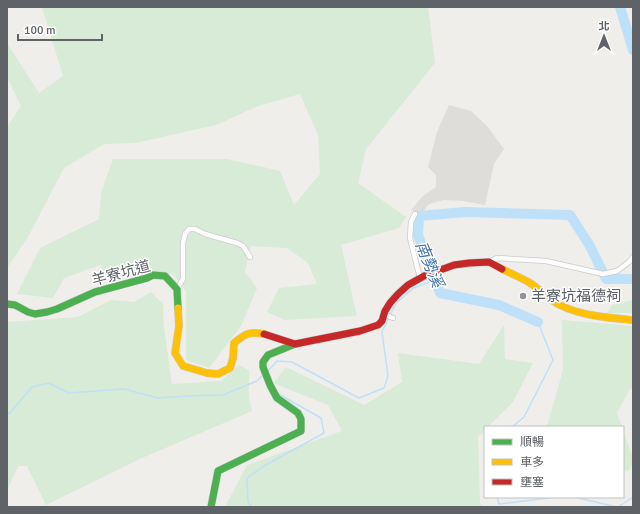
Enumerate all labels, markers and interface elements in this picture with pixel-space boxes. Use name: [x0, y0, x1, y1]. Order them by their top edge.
scale bar: [18, 16, 102, 42]
north arrow: [584, 16, 624, 56]
text: 北: [599, 20, 610, 33]
text: 100 m: [24, 23, 56, 38]
water label: 南勢溪: [411, 238, 448, 292]
street label: 羊寮坑道: [90, 257, 152, 289]
place label: 羊寮坑福德祠: [531, 287, 621, 305]
marker: 羊寮坑福德祠: [518, 291, 528, 301]
legend: [484, 426, 624, 498]
text: 順暢: [520, 435, 544, 450]
text: 車多: [520, 455, 544, 470]
text: 壅塞: [520, 475, 544, 490]

